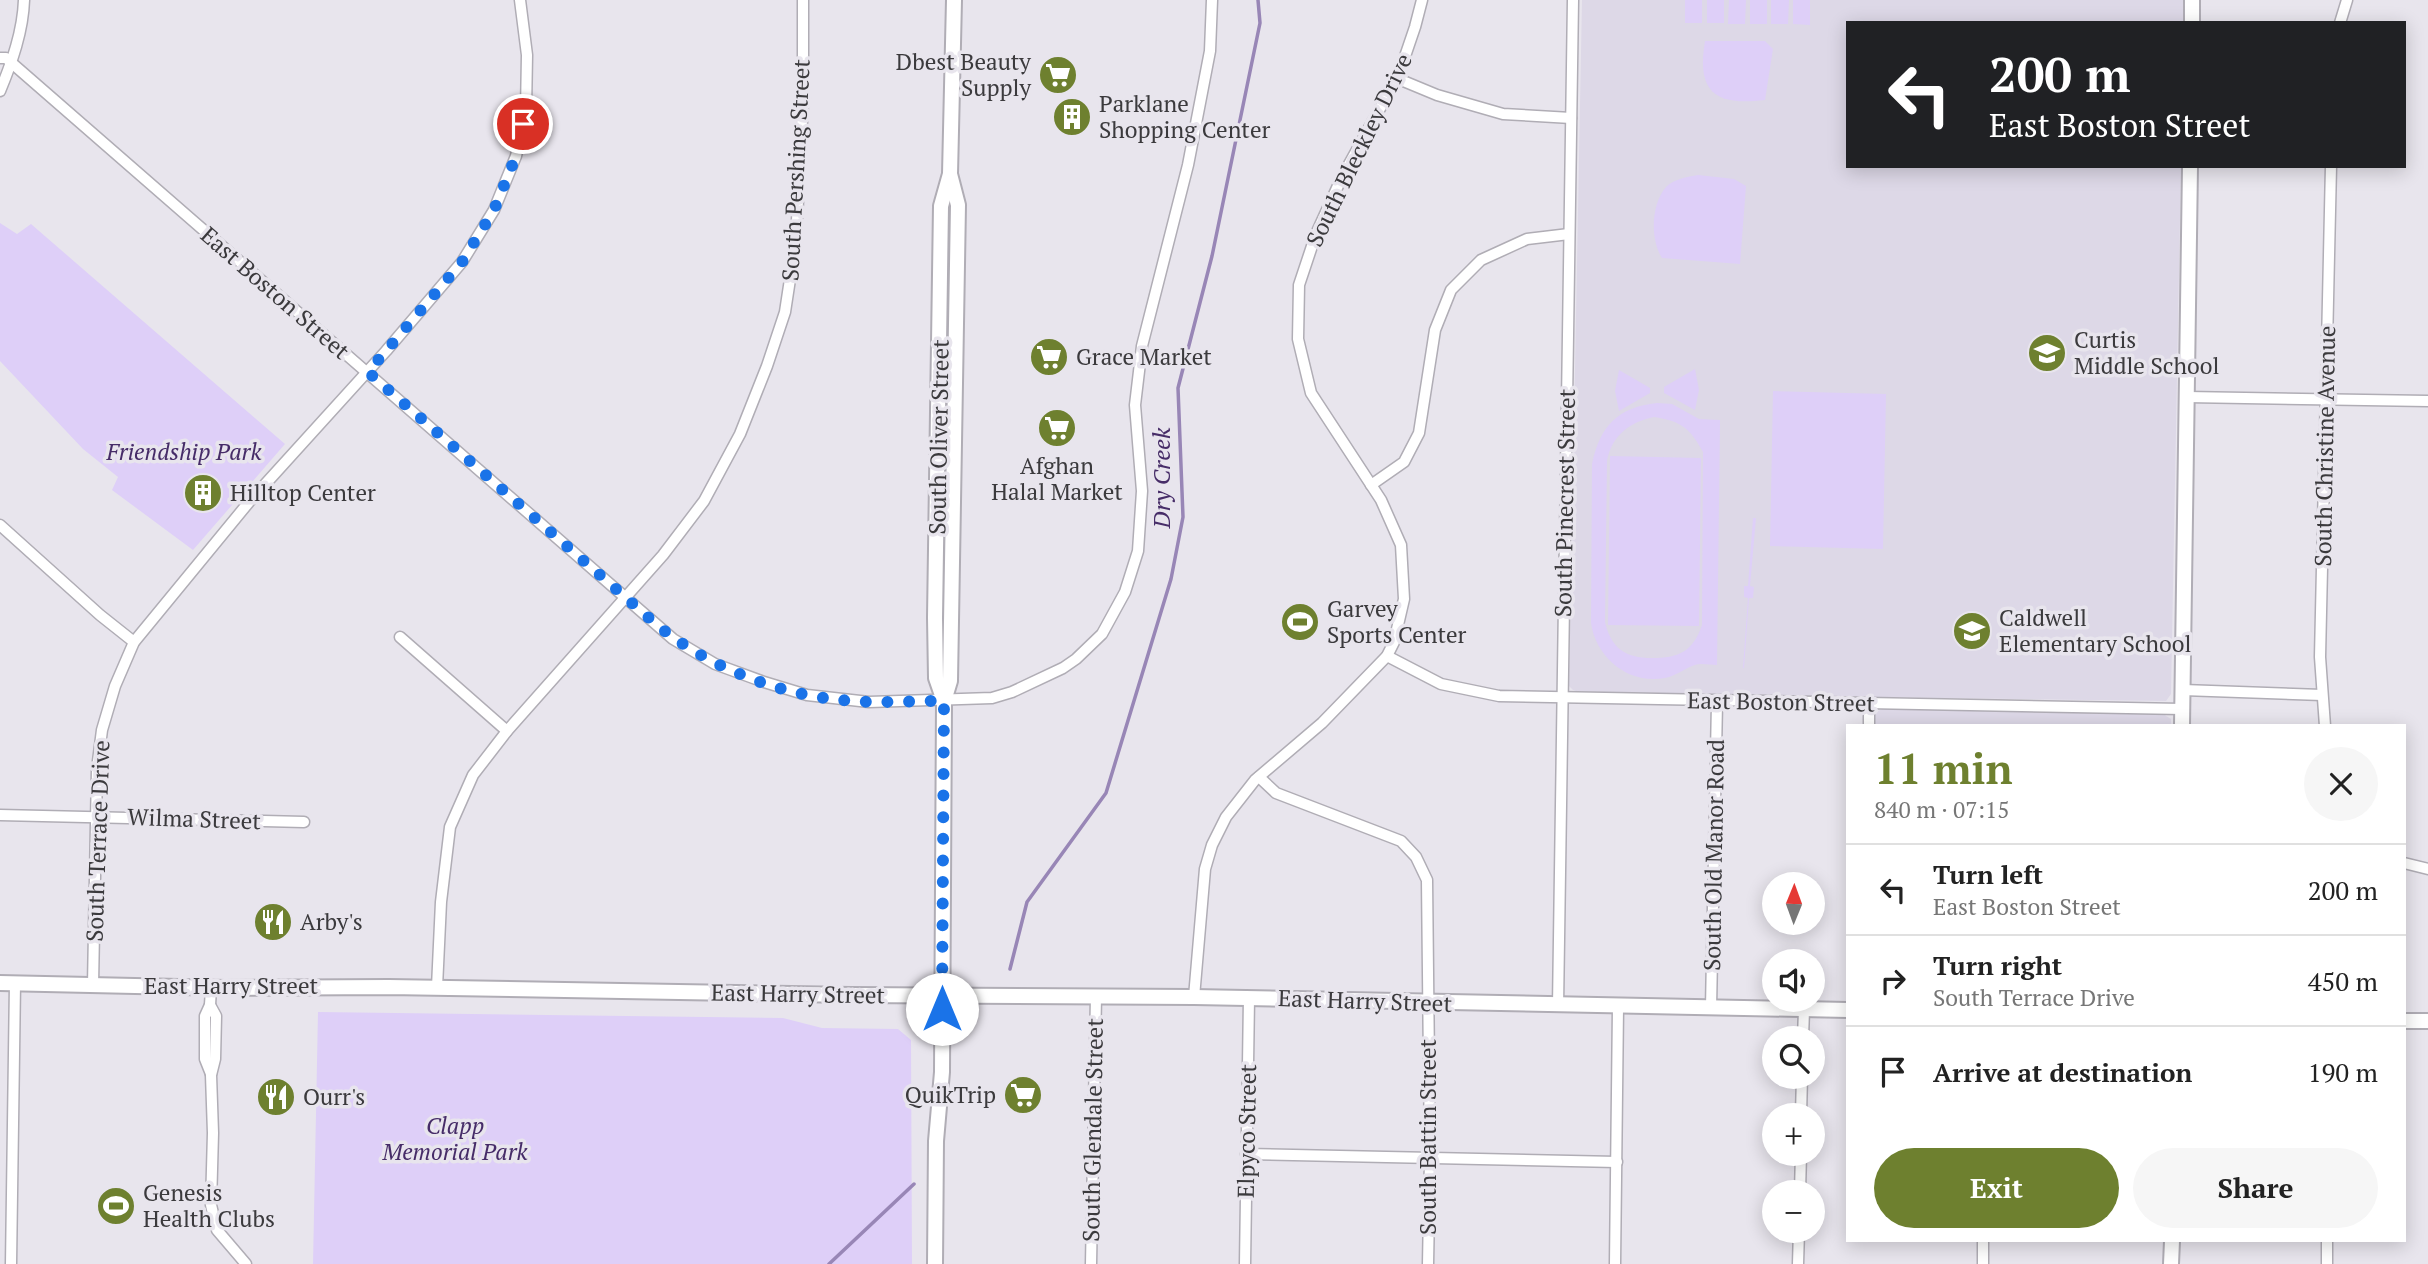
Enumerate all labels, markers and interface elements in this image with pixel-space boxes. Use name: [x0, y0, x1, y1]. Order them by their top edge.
text: 200 m: [1989, 41, 2131, 106]
place label: Dbest Beauty Supply: [896, 46, 1031, 103]
street label: South Bleckley Drive: [1298, 48, 1419, 252]
icon: left: [1874, 49, 1965, 140]
supermarket icon: Dbest Beauty Supply: [1037, 54, 1079, 96]
street label: South Pershing Street: [774, 58, 817, 282]
place label: Parklane Shopping Center: [1099, 88, 1270, 145]
pin: [493, 94, 553, 154]
building icon: Parklane Shopping Center: [1051, 96, 1093, 138]
text: East Boston Street: [1989, 104, 2250, 146]
icon: arrive: [504, 105, 542, 143]
street label: East Boston Street: [194, 219, 357, 366]
place label: Curtis Middle School: [2074, 324, 2219, 381]
street label: South Christine Avenue: [2307, 325, 2342, 567]
school or university icon: Curtis Middle School: [2026, 332, 2068, 374]
supermarket icon: Grace Market: [1028, 336, 1070, 378]
street label: South Oliver Street: [921, 339, 956, 535]
place label: Grace Market: [1076, 341, 1212, 372]
street label: South Pinecrest Street: [1547, 388, 1582, 617]
supermarket icon: Afghan Halal Market: [1036, 407, 1078, 449]
water label: Dry Creek: [1145, 427, 1177, 530]
park label: Friendship Park: [106, 436, 262, 467]
place label: Afghan Halal Market: [991, 450, 1123, 507]
building icon: Hilltop Center: [182, 472, 224, 514]
place label: Hilltop Center: [230, 477, 376, 508]
place label: Garvey Sports Center: [1327, 593, 1467, 650]
sports icon: Garvey Sports Center: [1279, 601, 1321, 643]
place label: Caldwell Elementary School: [1999, 602, 2192, 659]
school or university icon: Caldwell Elementary School: [1951, 610, 1993, 652]
street label: East Boston Street: [1687, 684, 1876, 719]
street label: South Old Manor Road: [1696, 739, 1731, 971]
street label: South Terrace Drive: [78, 740, 117, 942]
text: 11 min: [1874, 740, 2013, 796]
button: close: [2304, 747, 2378, 821]
text: 840 m · 07:15: [1874, 794, 2009, 825]
street label: Wilma Street: [127, 801, 262, 836]
text: Turn left: [1933, 857, 2043, 891]
icon: left: [1874, 871, 1912, 909]
north arrow: [1762, 872, 1825, 934]
map controls: [1762, 872, 1825, 1243]
text: 200 m: [2308, 873, 2378, 907]
text: East Boston Street: [1933, 891, 2121, 922]
restaurant icon: Arby's: [252, 901, 294, 943]
place label: Arby's: [300, 906, 363, 937]
text: Turn right: [1933, 948, 2062, 982]
button: sound: [1762, 949, 1825, 1012]
icon: right: [1874, 962, 1912, 1000]
text: 450 m: [2308, 964, 2378, 998]
street label: East Harry Street: [144, 970, 318, 1001]
position arrow: [905, 972, 979, 1046]
street label: East Harry Street: [711, 976, 886, 1011]
street label: East Harry Street: [1277, 982, 1453, 1019]
text: South Terrace Drive: [1933, 982, 2135, 1013]
street label: South Glendale Street: [1075, 1017, 1110, 1242]
button: search: [1762, 1026, 1825, 1089]
street label: South Battin Street: [1412, 1038, 1443, 1235]
icon: arrive: [1874, 1053, 1912, 1091]
text: Arrive at destination: [1933, 1055, 2192, 1089]
text: 190 m: [2308, 1055, 2378, 1089]
street label: Elpyco Street: [1230, 1063, 1263, 1198]
supermarket icon: QuikTrip: [1002, 1074, 1044, 1116]
restaurant icon: Ourr's: [255, 1076, 297, 1118]
place label: QuikTrip: [905, 1079, 996, 1110]
place label: Ourr's: [303, 1081, 365, 1112]
button: +: [1762, 1103, 1825, 1166]
park label: Clapp Memorial Park: [381, 1110, 529, 1167]
button: Exit: [1874, 1148, 2119, 1228]
button: Share: [2133, 1148, 2378, 1228]
place label: Genesis Health Clubs: [143, 1177, 275, 1234]
button: −: [1762, 1180, 1825, 1243]
sports icon: Genesis Health Clubs: [95, 1185, 137, 1227]

